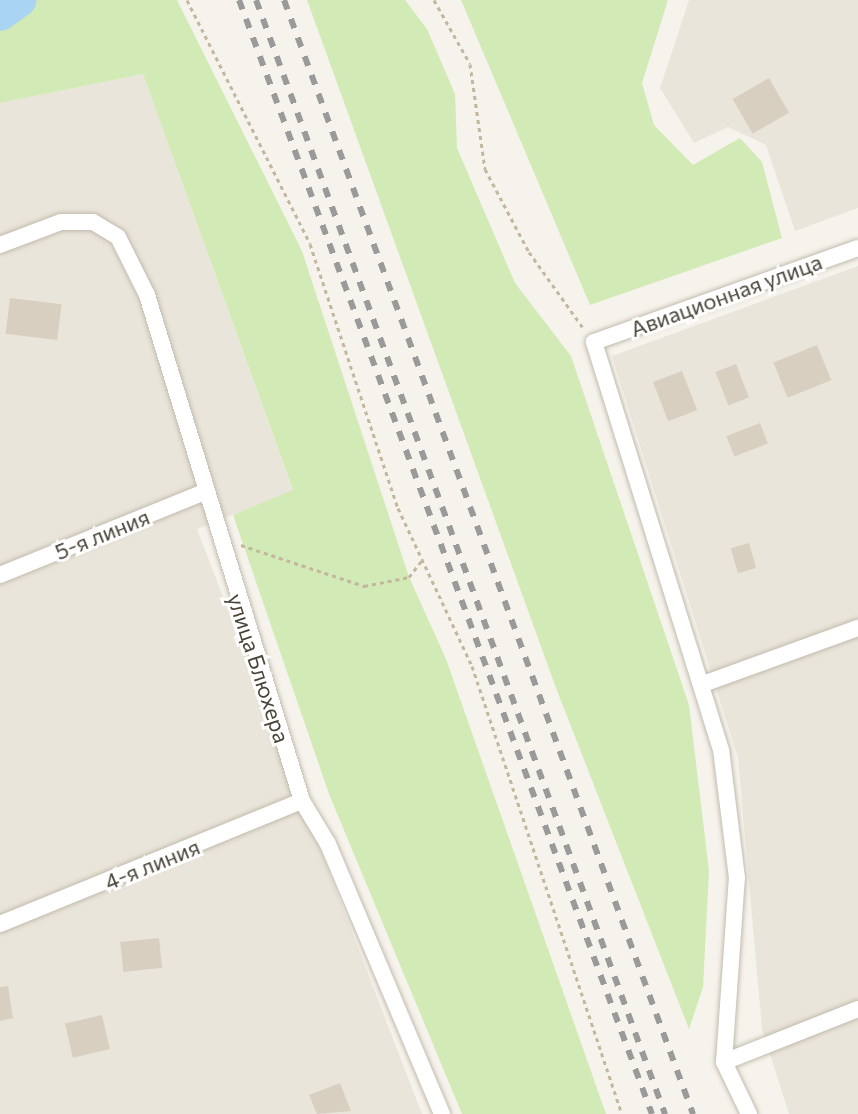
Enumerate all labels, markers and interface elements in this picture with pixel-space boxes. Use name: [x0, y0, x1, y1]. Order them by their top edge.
street label: Авиационная улица: [627, 248, 825, 342]
street label: 5-я линия: [51, 503, 153, 565]
street label: улица Блюхера: [222, 590, 296, 746]
street label: 4-я линия: [101, 833, 203, 895]

